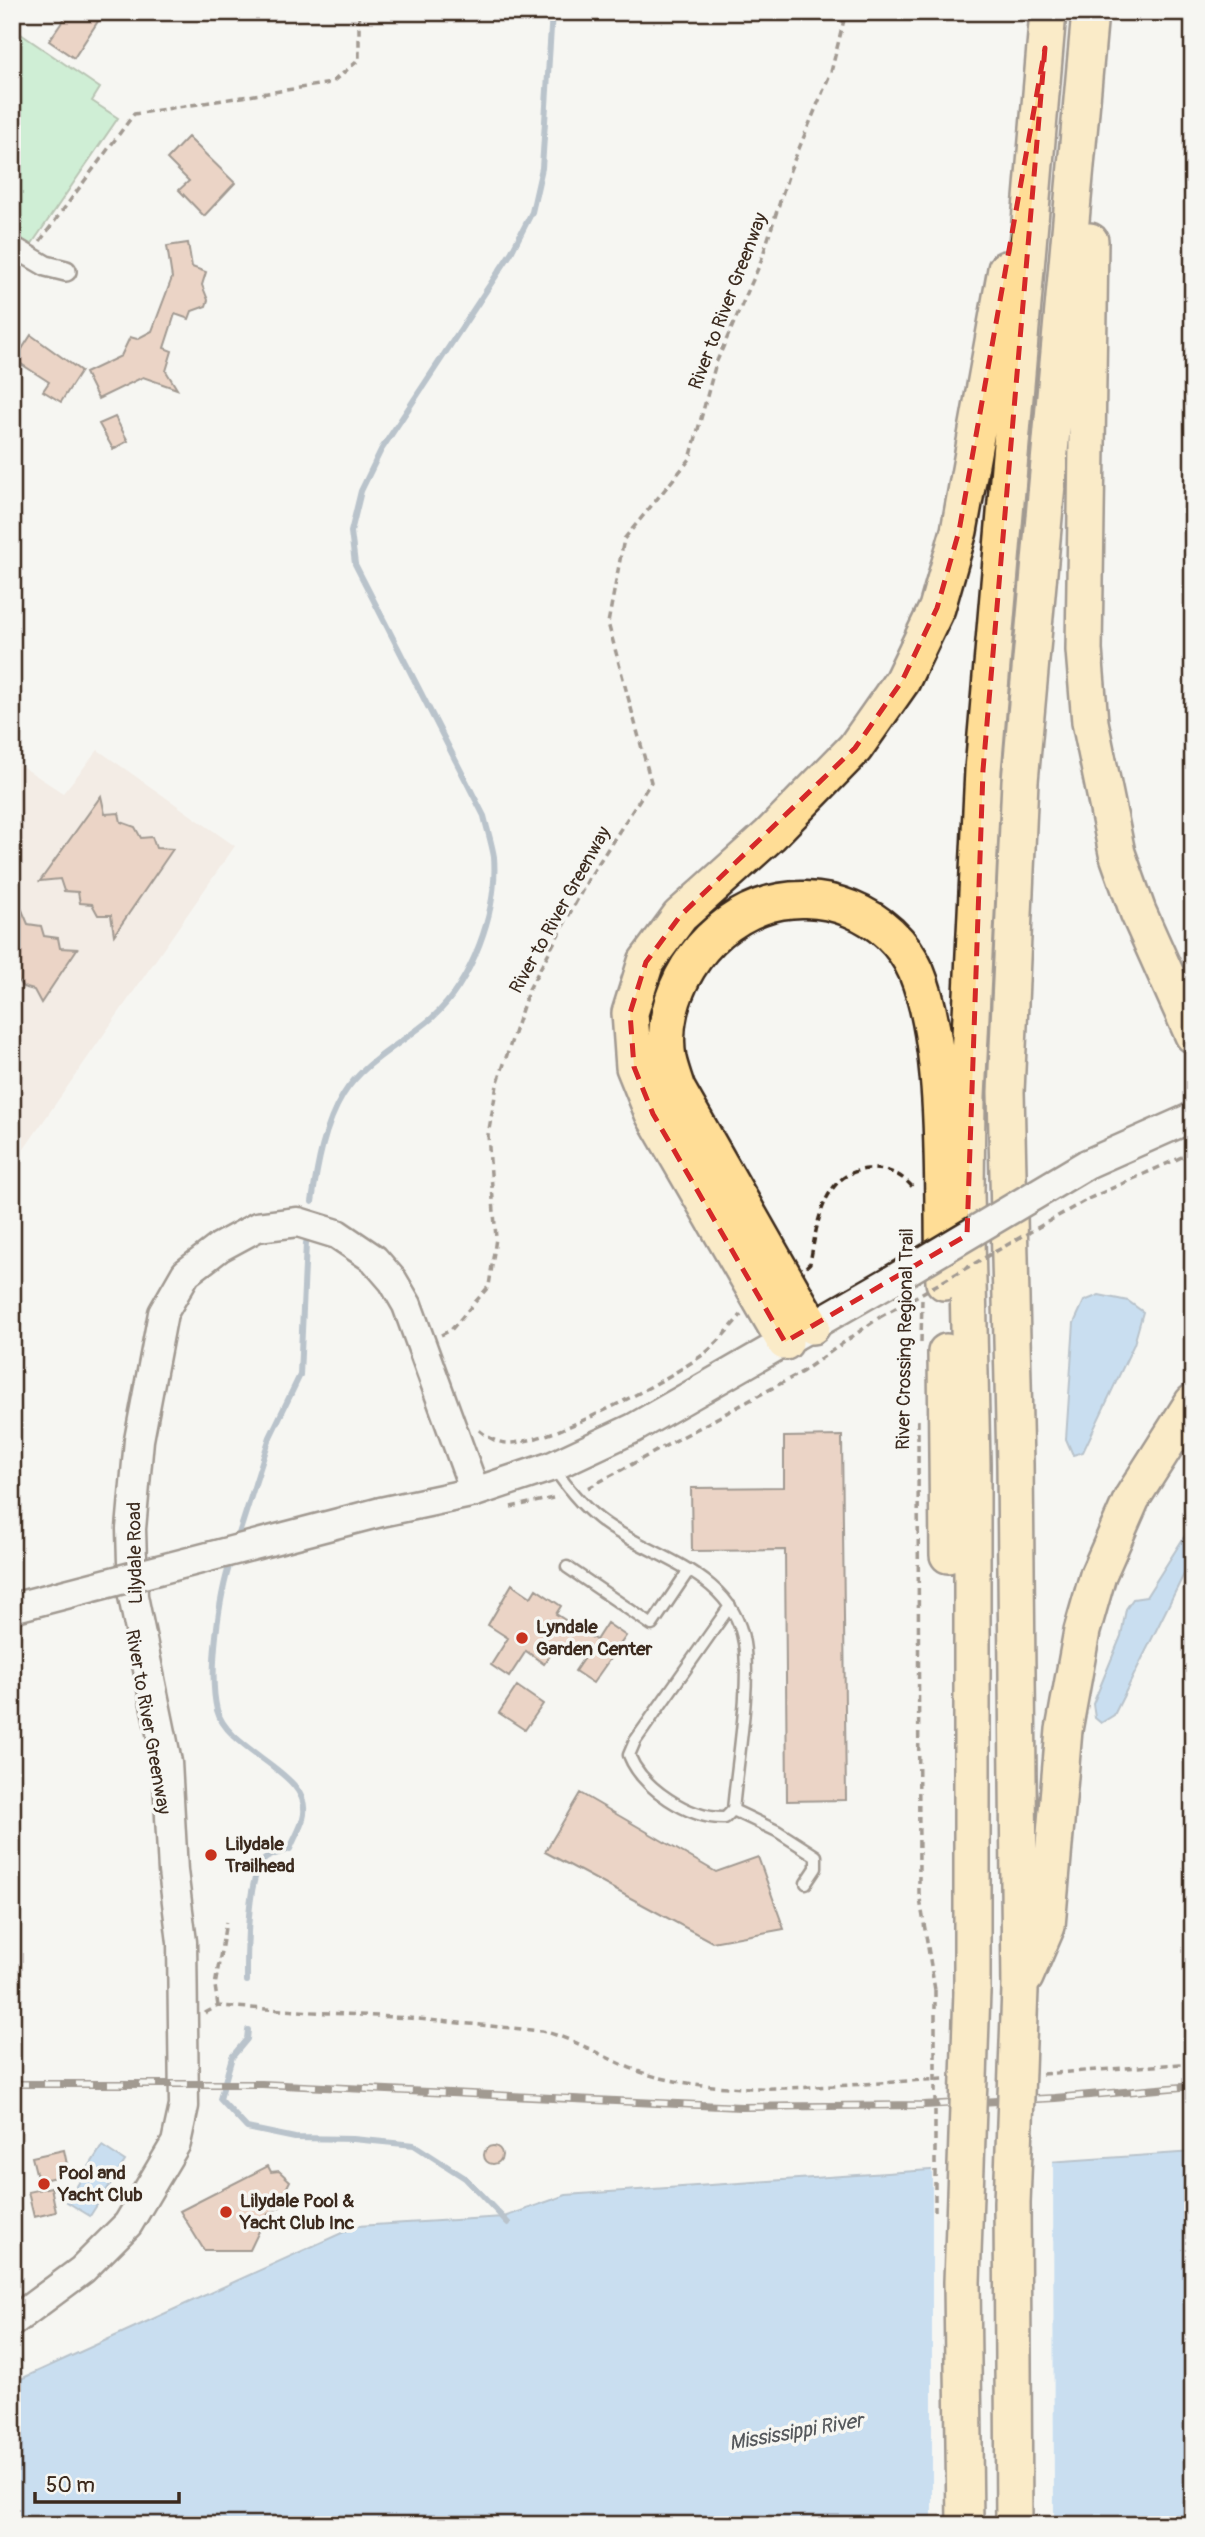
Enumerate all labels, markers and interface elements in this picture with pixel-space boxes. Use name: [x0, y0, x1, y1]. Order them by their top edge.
street label: River to River Greenway: [683, 209, 773, 393]
street label: River to River Greenway: [504, 822, 616, 998]
street label: River Crossing Regional Trail: [891, 1228, 919, 1450]
street label: Lilydale Road: [122, 1502, 148, 1604]
place label: Lyndale Garden Center: [536, 1615, 652, 1661]
street label: River to River Greenway: [120, 1628, 176, 1816]
marker: Lyndale Garden Center: [514, 1630, 530, 1646]
place label: Lilydale Trailhead: [224, 1832, 295, 1878]
marker: Lilydale Trailhead: [203, 1847, 219, 1863]
place label: Pool and Yacht Club: [57, 2161, 143, 2207]
marker: Pool and Yacht Club: [36, 2176, 52, 2192]
place label: Lilydale Pool & Yacht Club Inc: [239, 2189, 355, 2235]
marker: Lilydale Pool & Yacht Club Inc: [218, 2204, 234, 2220]
water label: Mississippi River: [727, 2406, 868, 2457]
scale bar: [35, 2460, 178, 2504]
text: 50 m: [46, 2472, 95, 2499]

